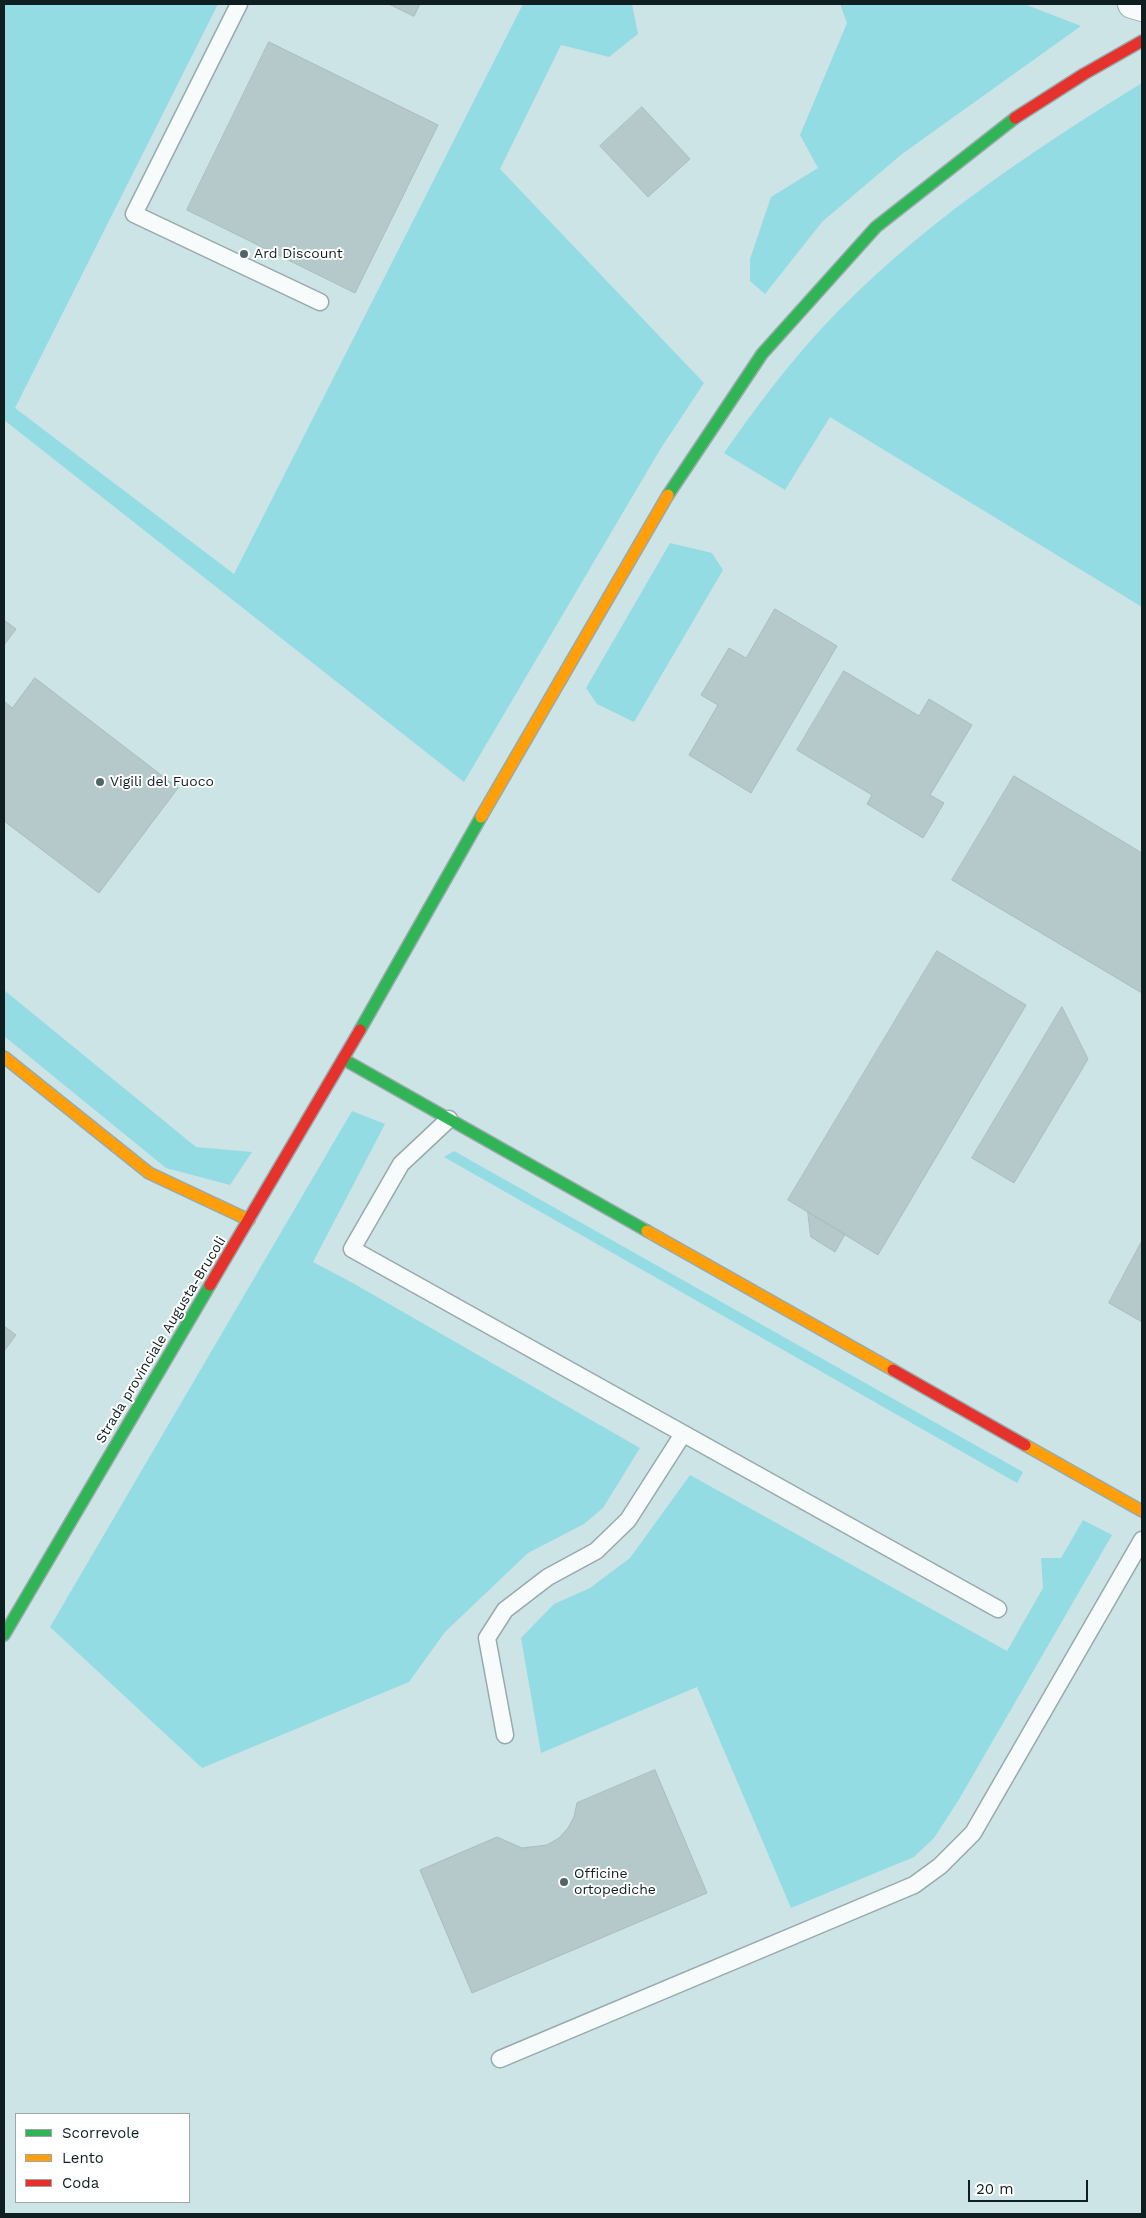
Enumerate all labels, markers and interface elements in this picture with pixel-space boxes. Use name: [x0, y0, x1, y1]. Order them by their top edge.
place label: Ard Discount: [254, 246, 343, 262]
marker: Ard Discount: [238, 248, 250, 260]
place label: Vigili del Fuoco: [110, 774, 214, 790]
marker: Vigili del Fuoco: [94, 776, 106, 788]
street label: Strada provinciale Augusta-Brucoli: [92, 1234, 230, 1446]
place label: Officine ortopediche: [574, 1866, 656, 1898]
marker: Officine ortopediche: [558, 1876, 570, 1888]
legend: [15, 2113, 190, 2203]
text: Scorrevole: [62, 2124, 140, 2142]
text: Lento: [62, 2149, 104, 2167]
scale bar: [971, 2170, 1091, 2202]
text: Coda: [62, 2174, 99, 2192]
text: 20 m: [976, 2180, 1014, 2198]

